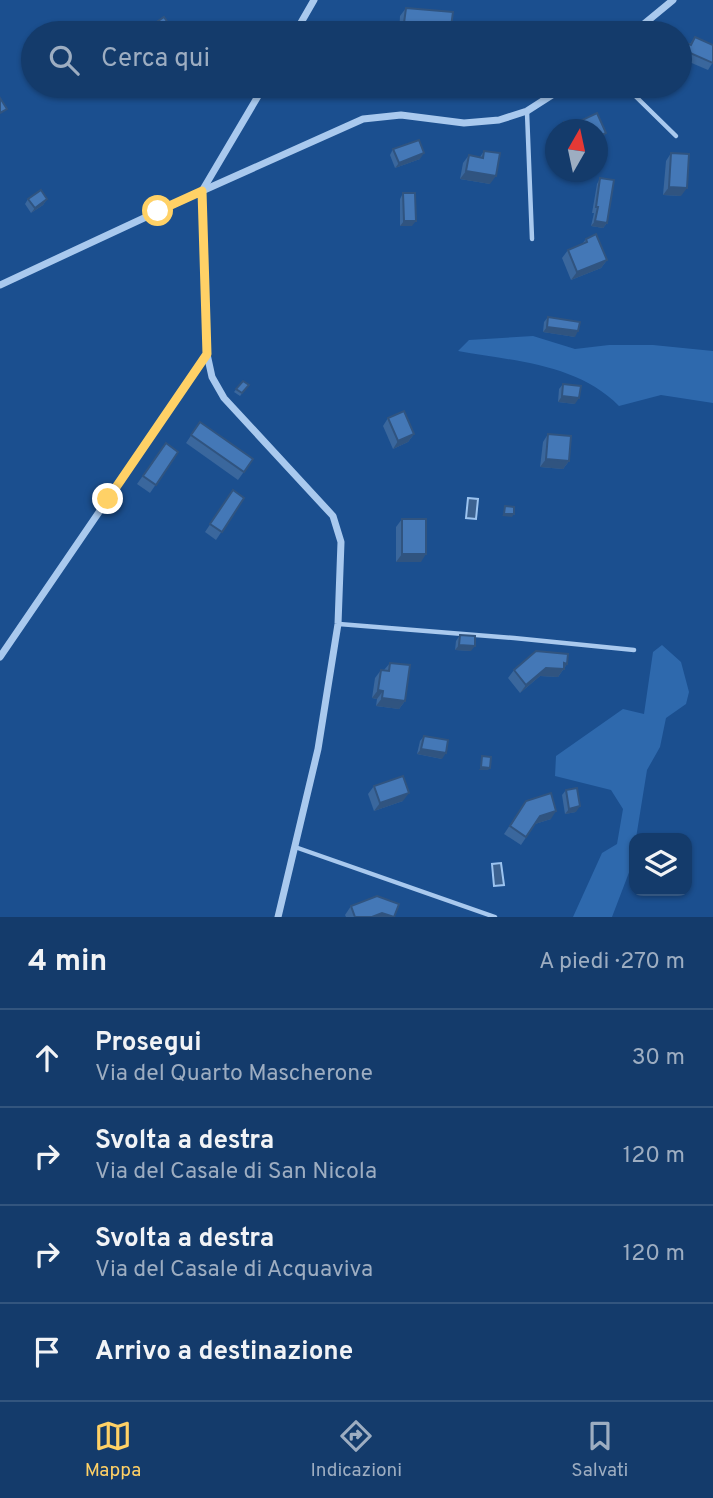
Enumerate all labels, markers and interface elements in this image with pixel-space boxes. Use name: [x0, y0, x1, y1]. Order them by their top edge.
search box: [21, 21, 692, 98]
icon: search: [45, 41, 83, 79]
text: Cerca qui: [101, 43, 210, 76]
north arrow: [545, 119, 608, 182]
route start: [142, 195, 173, 226]
route end: [92, 483, 123, 514]
map controls: [629, 833, 692, 896]
button: layers: [629, 833, 692, 896]
text: 4 min: [28, 944, 107, 981]
text: A piedi · 270 m: [539, 948, 685, 977]
text: Prosegui: [95, 1027, 202, 1060]
icon: ahead: [28, 1039, 66, 1077]
text: 30 m: [632, 1044, 685, 1073]
text: Via del Quarto Mascherone: [95, 1060, 373, 1089]
text: Svolta a destra: [95, 1125, 274, 1158]
icon: right: [28, 1137, 66, 1175]
text: 120 m: [623, 1142, 685, 1171]
text: Via del Casale di San Nicola: [95, 1158, 377, 1187]
text: Svolta a destra: [95, 1223, 274, 1256]
icon: right: [28, 1235, 66, 1273]
text: 120 m: [623, 1240, 685, 1269]
text: Via del Casale di Acquaviva: [95, 1256, 373, 1285]
icon: arrive: [28, 1333, 66, 1371]
text: Arrivo a destinazione: [95, 1336, 353, 1369]
tab: Mappa: [85, 1417, 141, 1483]
tab: Indicazioni: [310, 1417, 402, 1483]
tab: Salvati: [571, 1417, 628, 1483]

